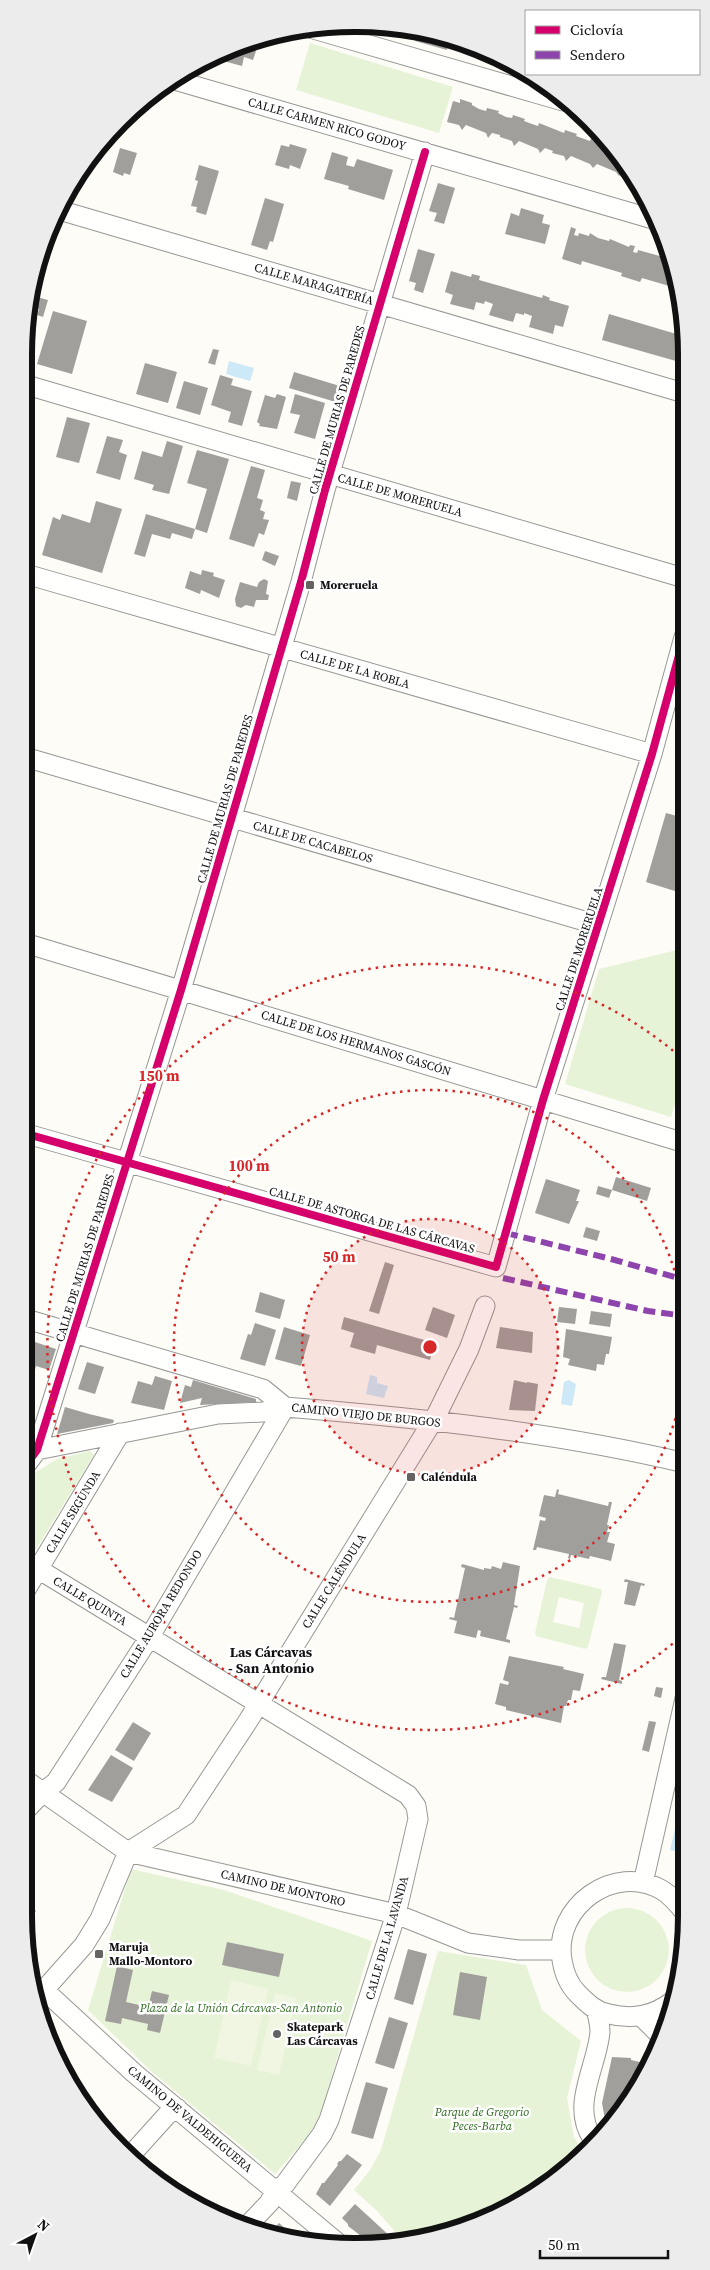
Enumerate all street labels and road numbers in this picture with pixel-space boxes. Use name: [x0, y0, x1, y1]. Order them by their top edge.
street label: CALLE CARMEN RICO GODOY: [246, 94, 408, 154]
street label: CALLE MARAGATERÍA: [252, 259, 376, 309]
street label: CALLE DE MURIAS DE PAREDES: [305, 324, 369, 496]
street label: CALLE DE MORERUELA: [336, 469, 464, 521]
street label: CALLE DE LA ROBLA: [298, 646, 412, 692]
street label: CALLE DE MURIAS DE PAREDES: [193, 713, 257, 885]
street label: CALLE DE CACABELOS: [251, 817, 375, 867]
street label: CALLE DE MORERUELA: [551, 885, 607, 1013]
street label: CALLE DE LOS HERMANOS GASCÓN: [259, 1006, 453, 1080]
street label: CALLE DE MURIAS DE PAREDES: [52, 1172, 118, 1344]
street label: CALLE DE ASTORGA DE LAS CÁRCAVAS: [267, 1183, 477, 1257]
street label: CAMINO VIEJO DE BURGOS: [291, 1399, 441, 1431]
street label: CALLE SEGUNDA: [42, 1468, 104, 1556]
street label: CALLE CALÉNDULA: [298, 1530, 370, 1632]
street label: CALLE AURORA REDONDO: [116, 1547, 206, 1681]
street label: CALLE QUINTA: [50, 1573, 130, 1629]
street label: CAMINO DE MONTORO: [219, 1866, 347, 1910]
street label: CALLE DE LA LAVANDA: [362, 1874, 412, 2002]
street label: CAMINO DE VALDEHIGUERA: [124, 2062, 256, 2176]

